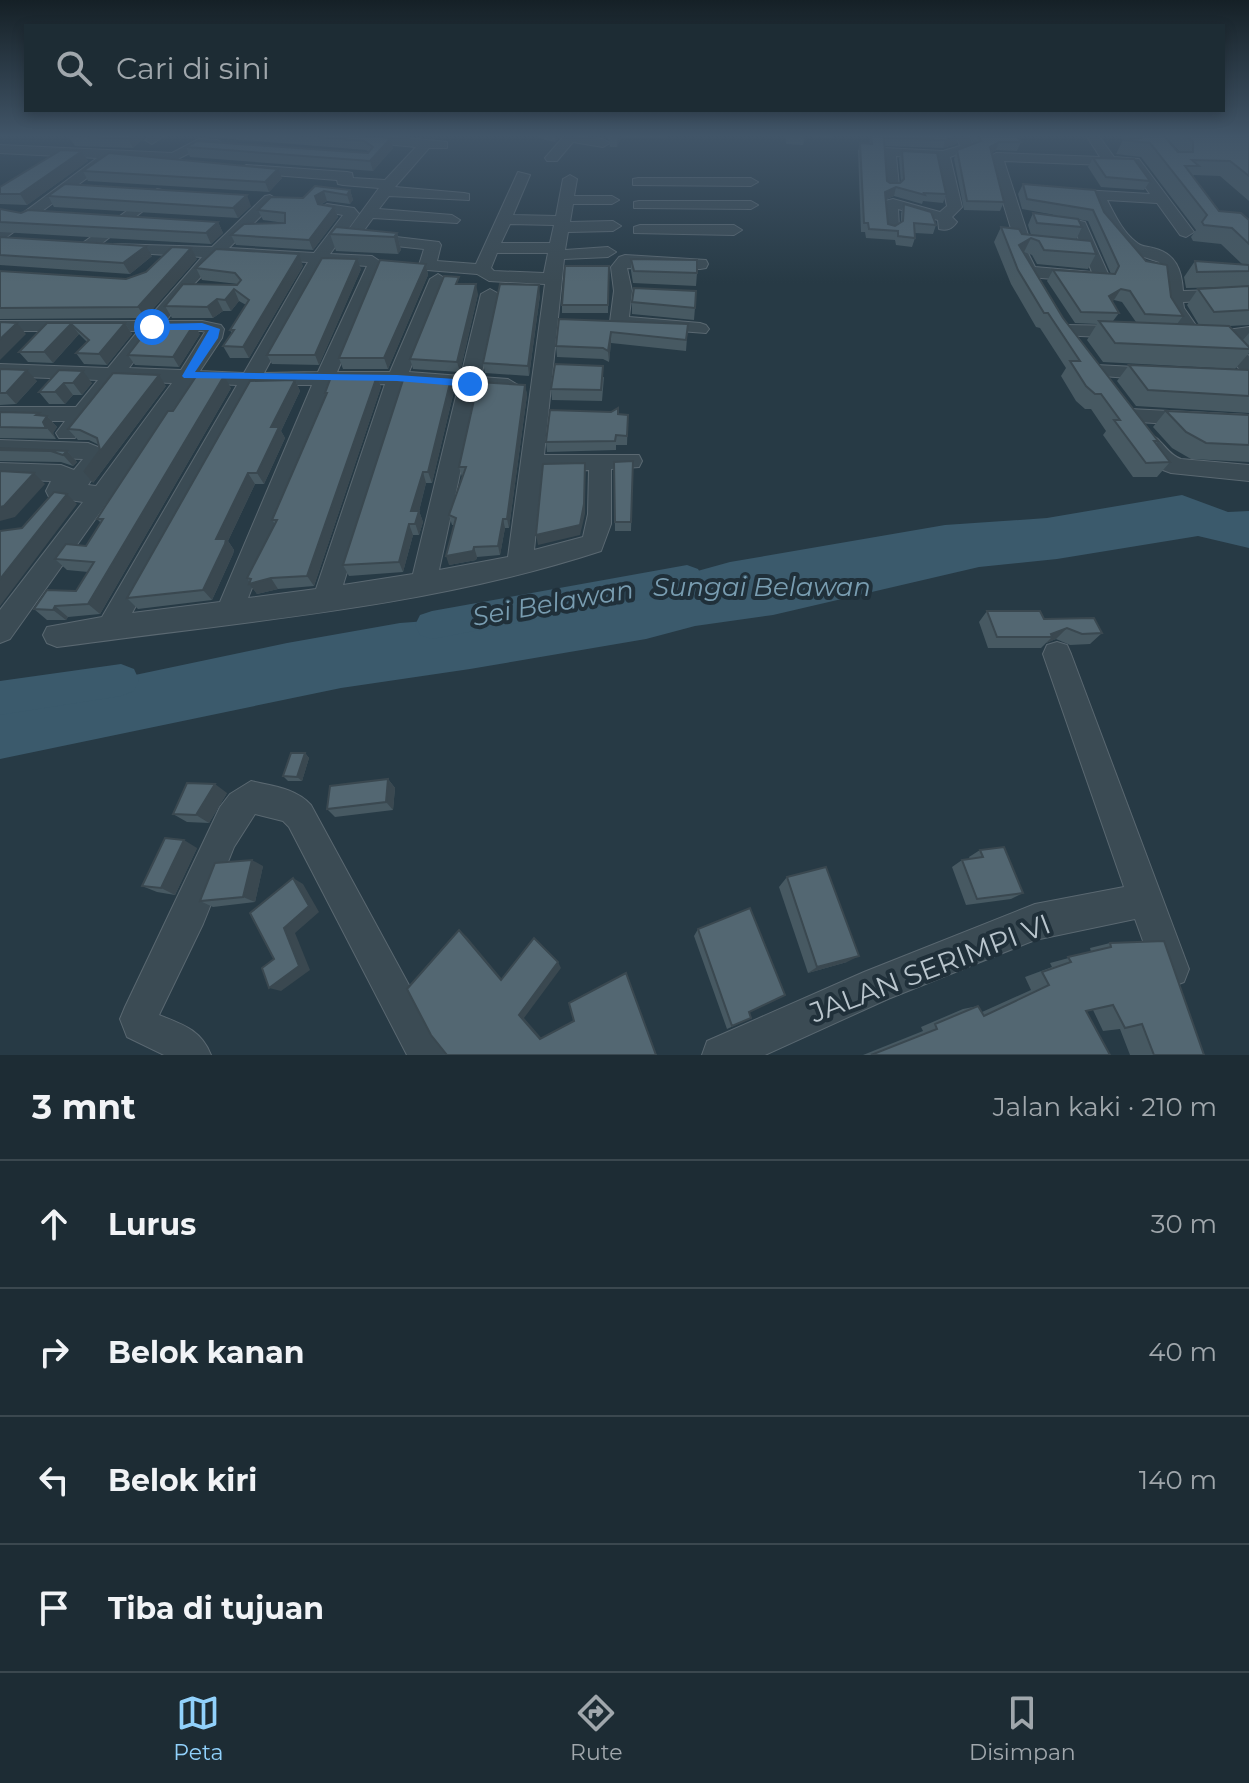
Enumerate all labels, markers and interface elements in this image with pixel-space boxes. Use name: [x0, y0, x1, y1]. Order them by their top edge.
search box: [24, 24, 1225, 112]
icon: search: [52, 46, 96, 90]
text: Cari di sini: [116, 50, 270, 87]
route start: [134, 309, 170, 345]
route end: [452, 366, 488, 402]
water label: Sungai Belawan: [653, 571, 871, 603]
water label: Sei Belawan: [470, 573, 636, 633]
street label: JALAN SERIMPI VI: [804, 906, 1055, 1030]
text: 3 mnt: [32, 1086, 136, 1128]
text: Jalan kaki · 210 m: [993, 1091, 1217, 1123]
icon: ahead: [32, 1202, 76, 1246]
text: Lurus: [108, 1206, 196, 1243]
text: 30 m: [1151, 1208, 1217, 1240]
icon: right: [32, 1330, 76, 1374]
text: Belok kanan: [108, 1334, 305, 1371]
text: 40 m: [1148, 1336, 1217, 1368]
icon: left: [32, 1458, 76, 1502]
text: Belok kiri: [108, 1462, 257, 1499]
text: 140 m: [1139, 1464, 1217, 1496]
icon: arrive: [32, 1586, 76, 1630]
text: Tiba di tujuan: [108, 1590, 324, 1627]
tab: Peta: [173, 1691, 224, 1766]
tab: Rute: [570, 1691, 622, 1766]
tab: Disimpan: [969, 1691, 1076, 1766]

